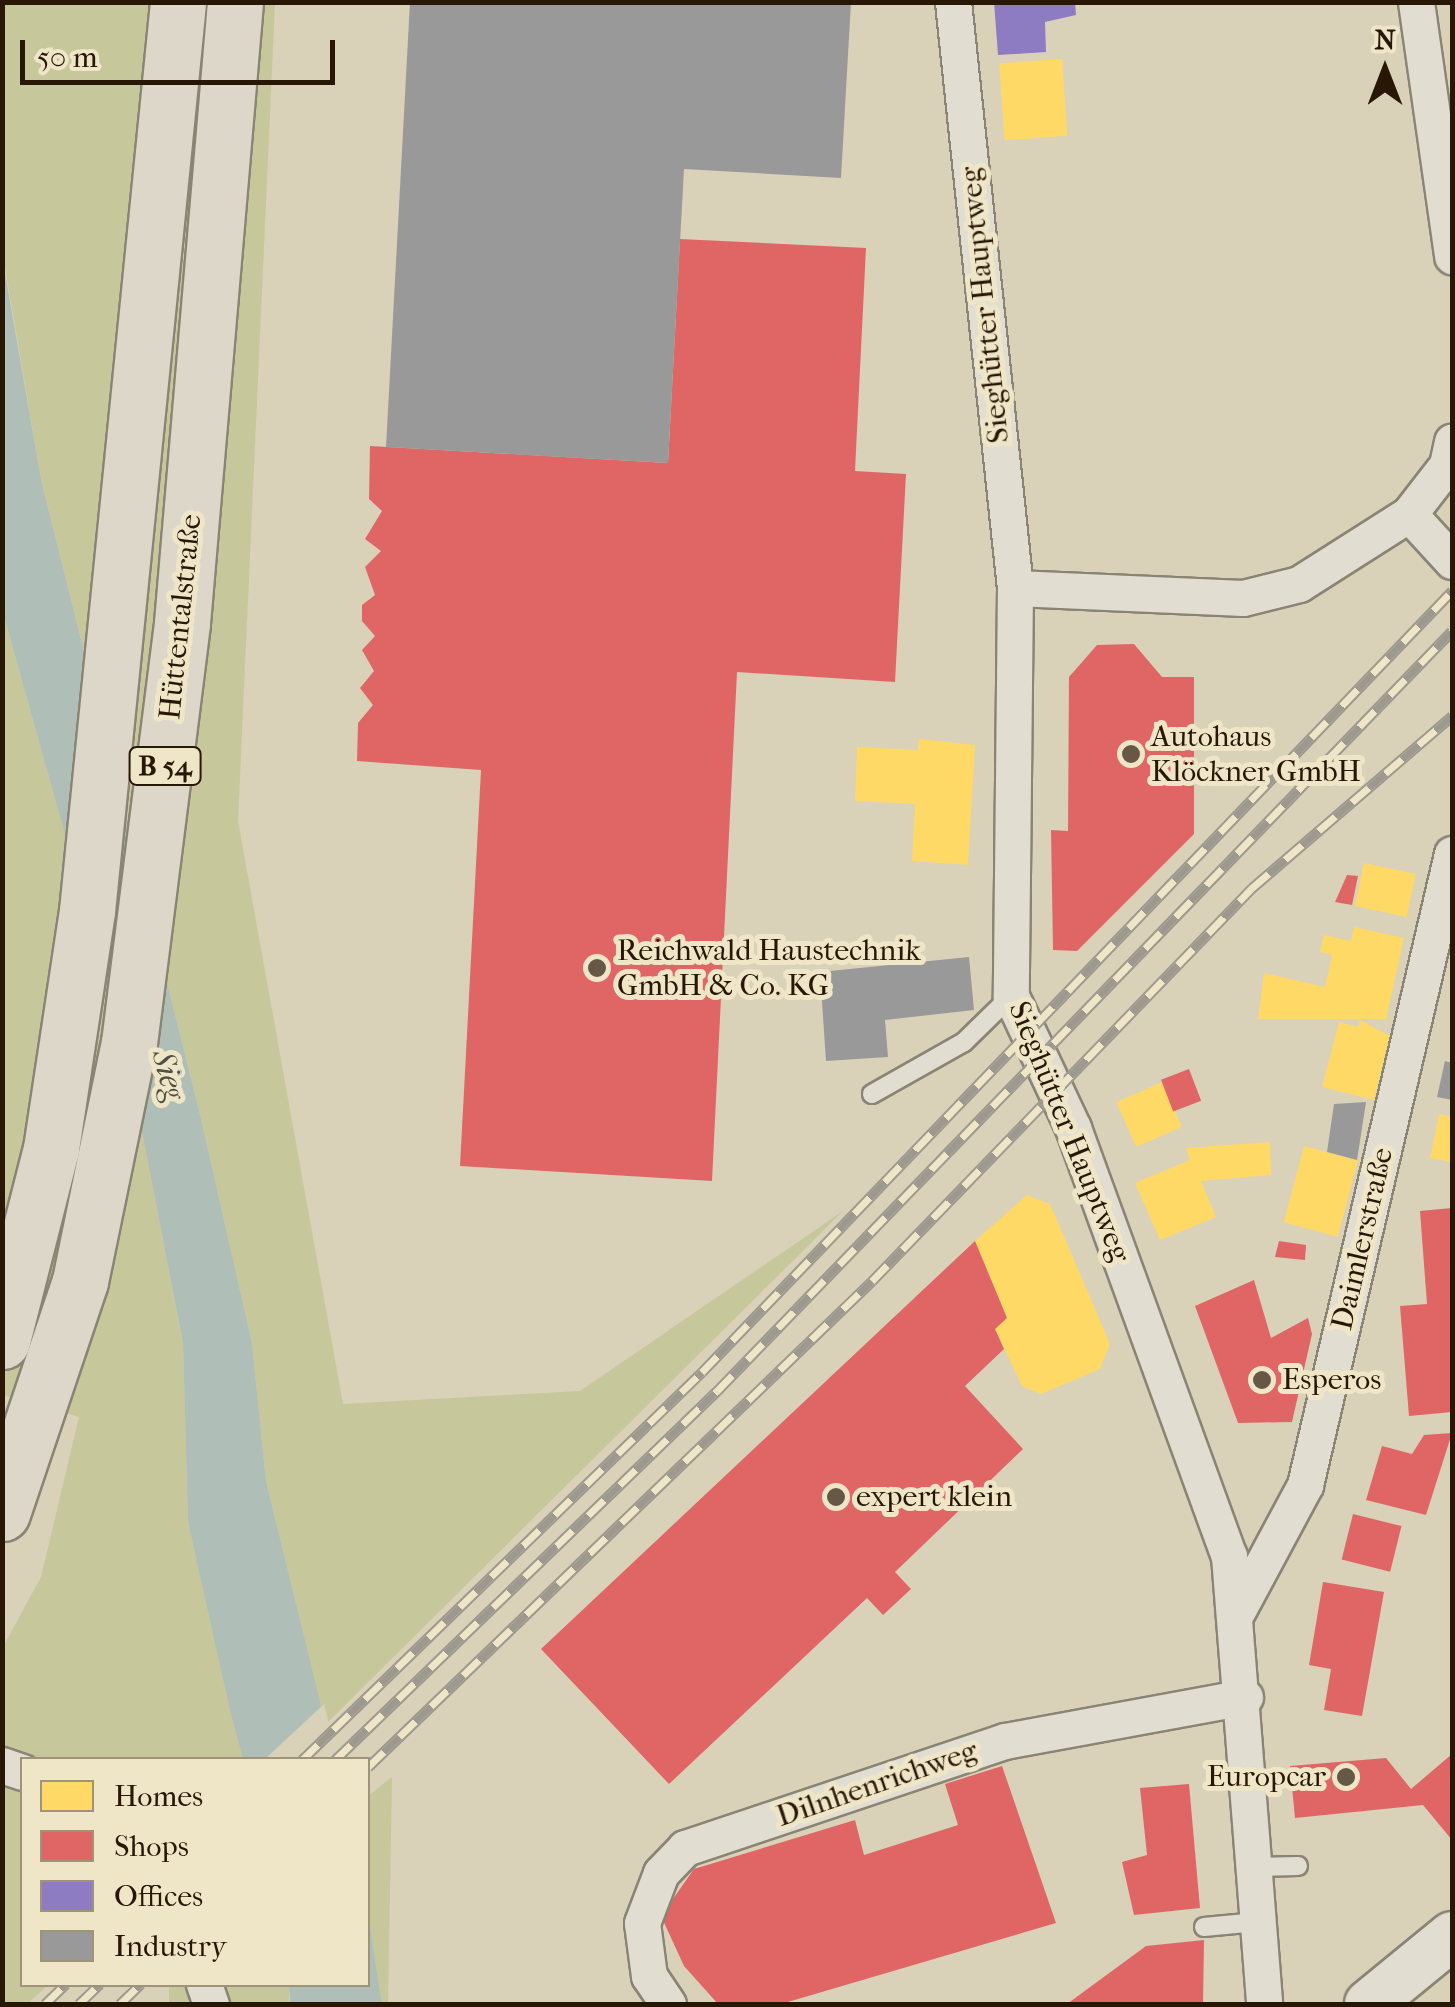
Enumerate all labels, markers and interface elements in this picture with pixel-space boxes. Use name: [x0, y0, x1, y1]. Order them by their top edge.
scale bar: [25, 20, 340, 82]
north arrow: [1335, 20, 1435, 120]
text: N: [1374, 23, 1396, 56]
text: 50 m: [37, 40, 98, 75]
street label: Sieghütter Hauptweg: [953, 165, 1017, 445]
street label: Hüttentalstraße: [152, 513, 210, 721]
place label: Autohaus Klöckner GmbH: [1151, 719, 1361, 790]
road number: B 54: [128, 743, 202, 789]
marker: Autohaus Klöckner GmbH: [1120, 743, 1142, 765]
place label: Reichwald Haustechnik GmbH & Co. KG: [617, 933, 921, 1004]
marker: Reichwald Haustechnik GmbH & Co. KG: [586, 957, 608, 979]
street label: Sieghütter Hauptweg: [1000, 997, 1138, 1267]
water label: Sieg: [143, 1046, 193, 1104]
street label: Daimlerstraße: [1325, 1144, 1401, 1334]
place label: Esperos: [1282, 1362, 1381, 1398]
marker: Esperos: [1251, 1369, 1273, 1391]
place label: expert klein: [856, 1479, 1012, 1515]
marker: expert klein: [825, 1486, 847, 1508]
street label: Dilnhenrichweg: [772, 1733, 982, 1835]
legend: [20, 1757, 370, 1987]
place label: Europcar: [1207, 1759, 1326, 1795]
marker: Europcar: [1335, 1766, 1357, 1788]
text: Homes: [114, 1779, 203, 1814]
text: Shops: [114, 1829, 189, 1864]
text: Offices: [114, 1879, 203, 1914]
text: Industry: [114, 1929, 227, 1964]

